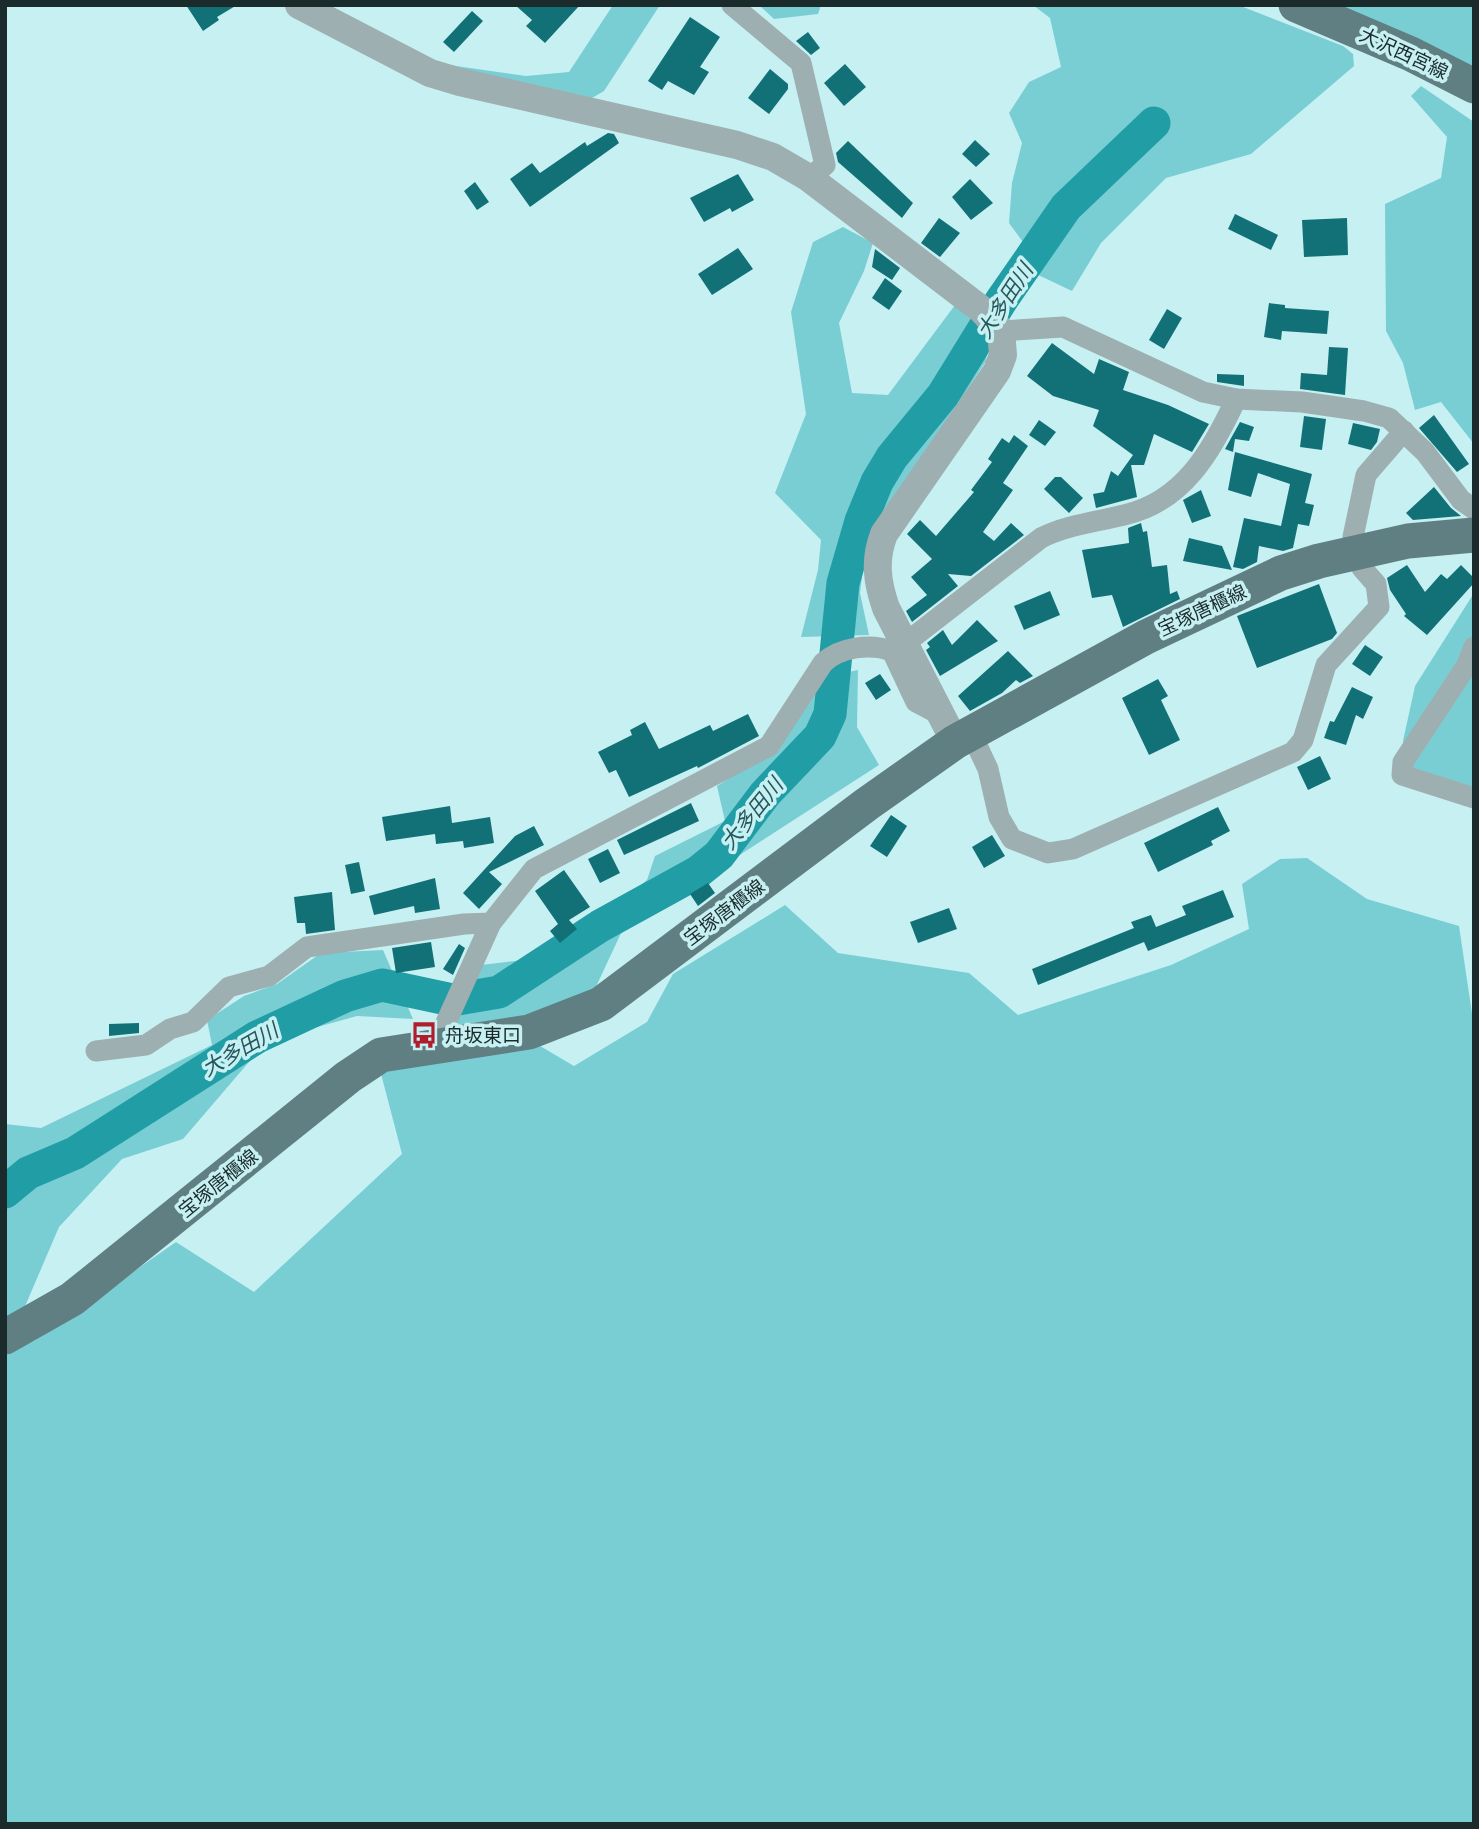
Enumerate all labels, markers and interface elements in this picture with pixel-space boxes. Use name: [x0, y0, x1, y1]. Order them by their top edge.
street label: 大沢西宮線: [1355, 21, 1453, 85]
water label: 大多田川: [970, 256, 1040, 343]
street label: 宝塚唐櫃線: [1153, 578, 1251, 642]
water label: 大多田川: [714, 770, 790, 855]
street label: 宝塚唐櫃線: [678, 873, 770, 951]
water label: 大多田川: [196, 1015, 285, 1082]
bus stop icon: 舟坂東口: [409, 1020, 439, 1050]
place label: 舟坂東口: [445, 1022, 521, 1048]
street label: 宝塚唐櫃線: [173, 1143, 263, 1223]

